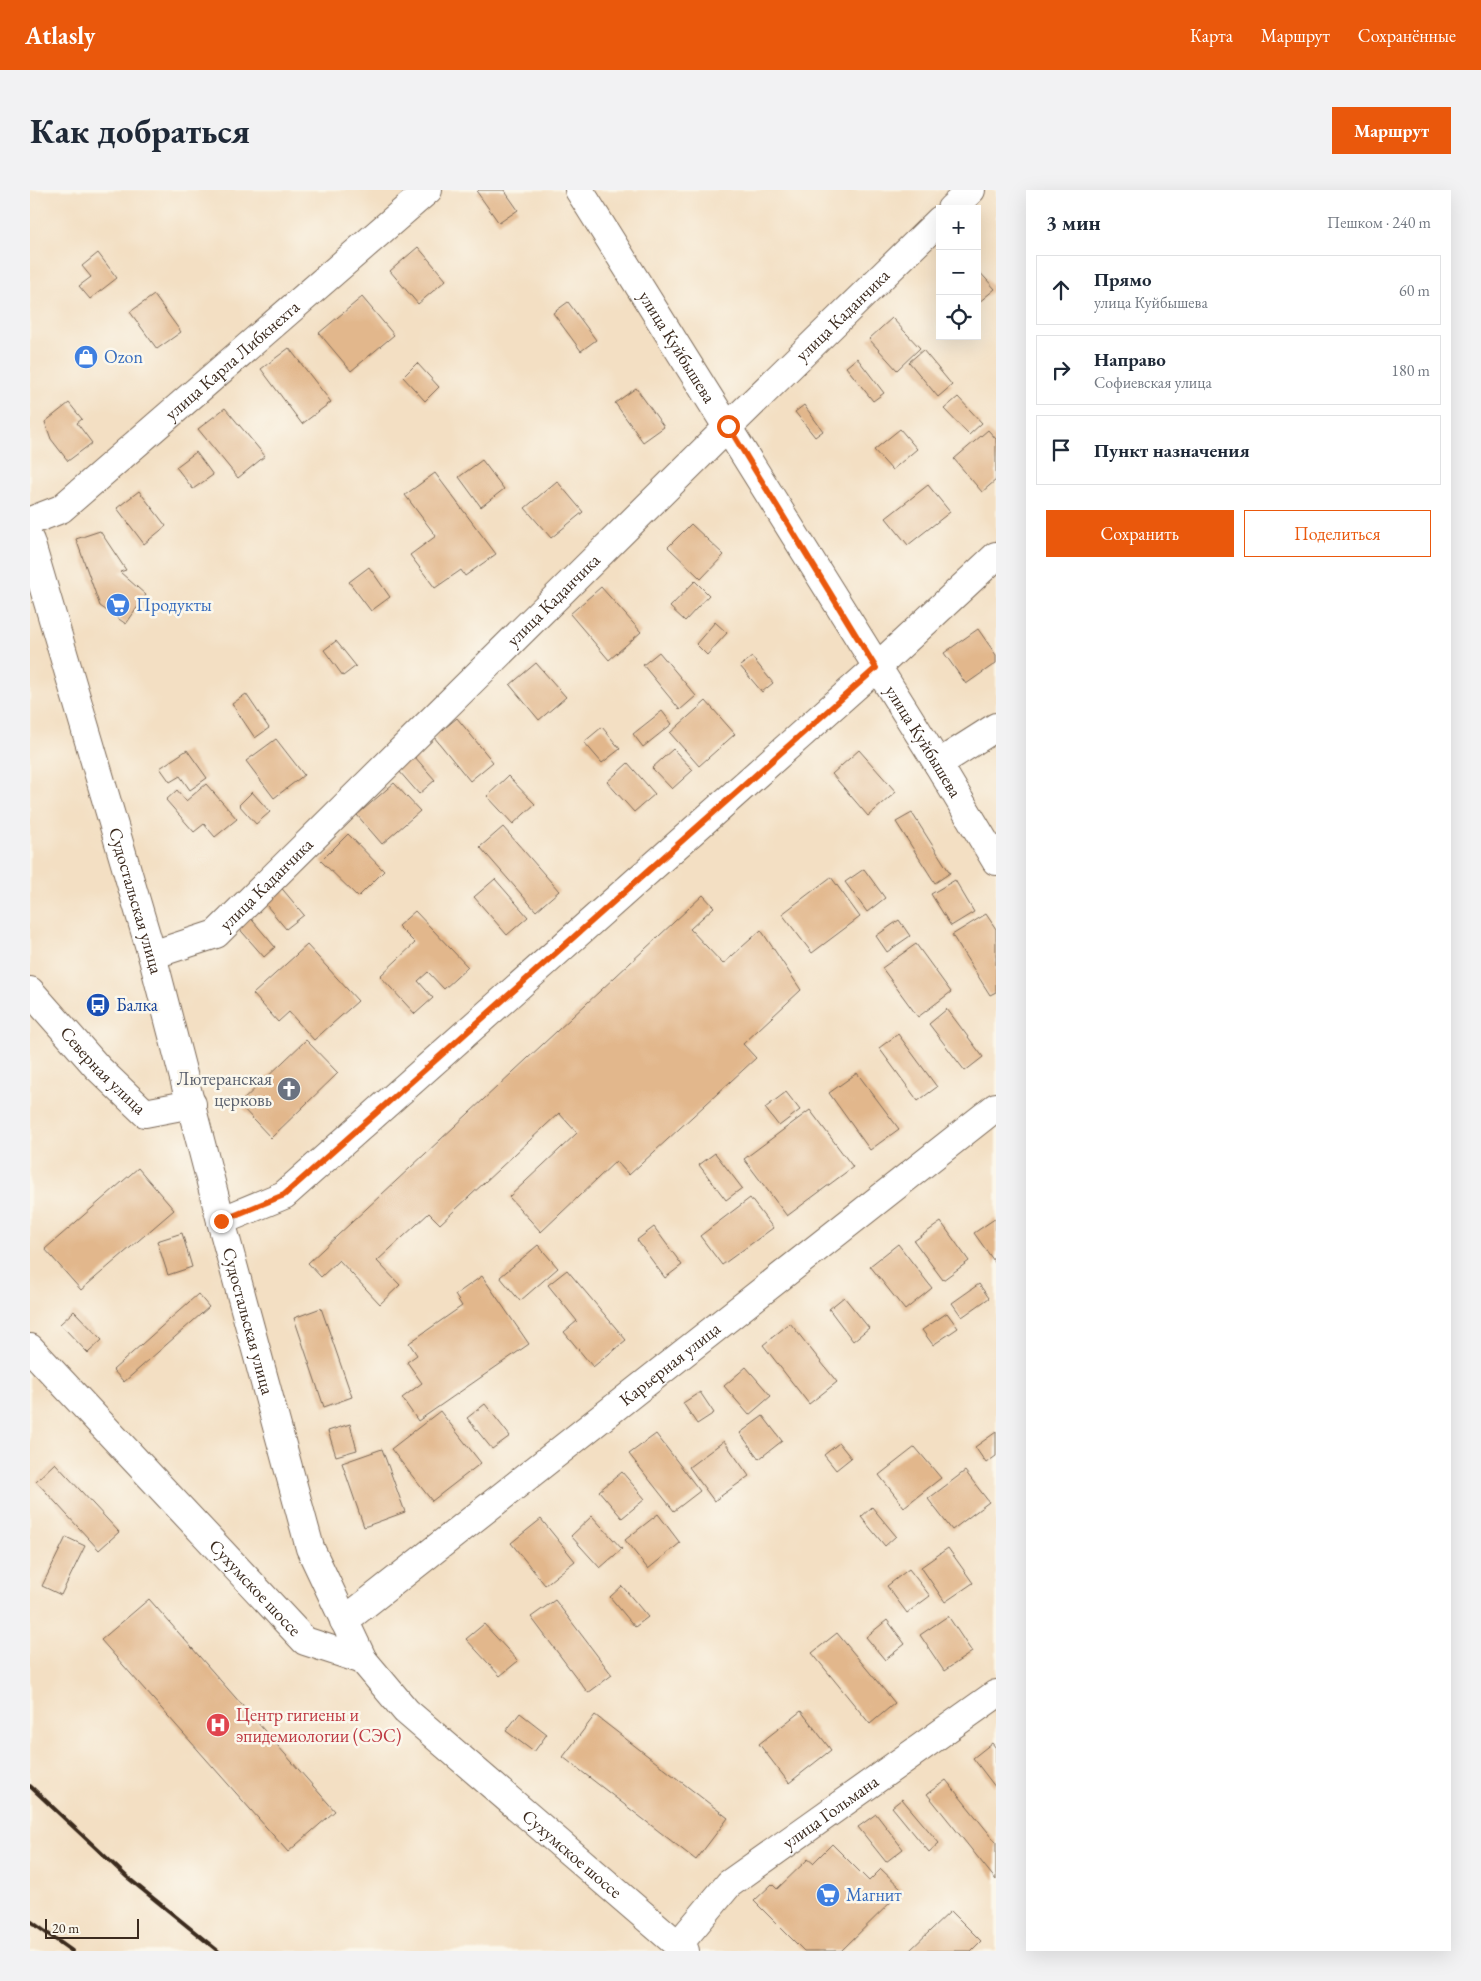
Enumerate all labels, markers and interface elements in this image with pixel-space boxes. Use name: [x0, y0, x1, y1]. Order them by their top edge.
text: Atlasly: [25, 20, 95, 51]
text: Карта: [1190, 24, 1233, 47]
text: Маршрут: [1261, 24, 1330, 47]
text: Сохранённые: [1358, 24, 1456, 47]
button: Маршрут: [1332, 107, 1451, 154]
text: Как добраться: [30, 108, 250, 153]
map controls: [936, 205, 981, 340]
button: +: [936, 205, 981, 250]
text: 3 мин: [1046, 209, 1101, 236]
text: Пешком · 240 m: [1327, 212, 1431, 233]
button: −: [936, 250, 981, 295]
street label: улица Каданчика: [790, 263, 895, 366]
text: Прямо: [1094, 267, 1152, 292]
icon: ahead: [1047, 276, 1075, 304]
text: 60 m: [1399, 280, 1430, 301]
street label: улица Куйбышева: [634, 286, 722, 408]
text: улица Куйбышева: [1094, 292, 1208, 313]
street label: улица Карла Либкнехта: [160, 295, 305, 425]
button: locate: [936, 295, 981, 340]
shop icon: Ozon: [73, 344, 99, 370]
place label: Ozon: [104, 345, 143, 368]
text: Направо: [1094, 347, 1166, 372]
icon: right: [1047, 356, 1075, 384]
text: 180 m: [1391, 360, 1430, 381]
text: Софиевская улица: [1094, 372, 1212, 393]
route start: [717, 415, 740, 438]
icon: arrive: [1047, 436, 1075, 464]
text: Пункт назначения: [1094, 438, 1250, 463]
button: Сохранить: [1046, 510, 1234, 557]
button: Поделиться: [1244, 510, 1431, 557]
street label: улица Каданчика: [501, 548, 605, 651]
supermarket icon: Продукты: [105, 592, 131, 618]
place label: Продукты: [136, 593, 212, 616]
street label: улица Куйбышева: [880, 680, 968, 802]
street label: Судостальская улица: [104, 825, 169, 977]
street label: улица Каданчика: [214, 832, 318, 935]
bus stop icon: Балка: [85, 992, 111, 1018]
place label: Балка: [116, 993, 159, 1016]
street label: Северная улица: [55, 1021, 152, 1120]
place label: Лютеранская церковь: [177, 1067, 272, 1111]
church icon: Лютеранская церковь: [276, 1076, 302, 1102]
route end: [210, 1210, 233, 1233]
street label: Судостальская улица: [218, 1245, 280, 1398]
street label: Карьерная улица: [614, 1316, 725, 1411]
street label: Сухумское шоссе: [204, 1534, 307, 1641]
place label: Центр гигиены и эпидемиологии (СЭС): [236, 1703, 402, 1747]
hospital icon: Центр гигиены и эпидемиологии (СЭС): [205, 1712, 231, 1738]
street label: улица Гольмана: [778, 1769, 883, 1853]
street label: Сухумское шоссе: [518, 1804, 627, 1903]
supermarket icon: Магнит: [815, 1882, 841, 1908]
place label: Магнит: [846, 1883, 902, 1906]
scale bar: [45, 1916, 139, 1939]
text: 20 m: [52, 1919, 79, 1937]

